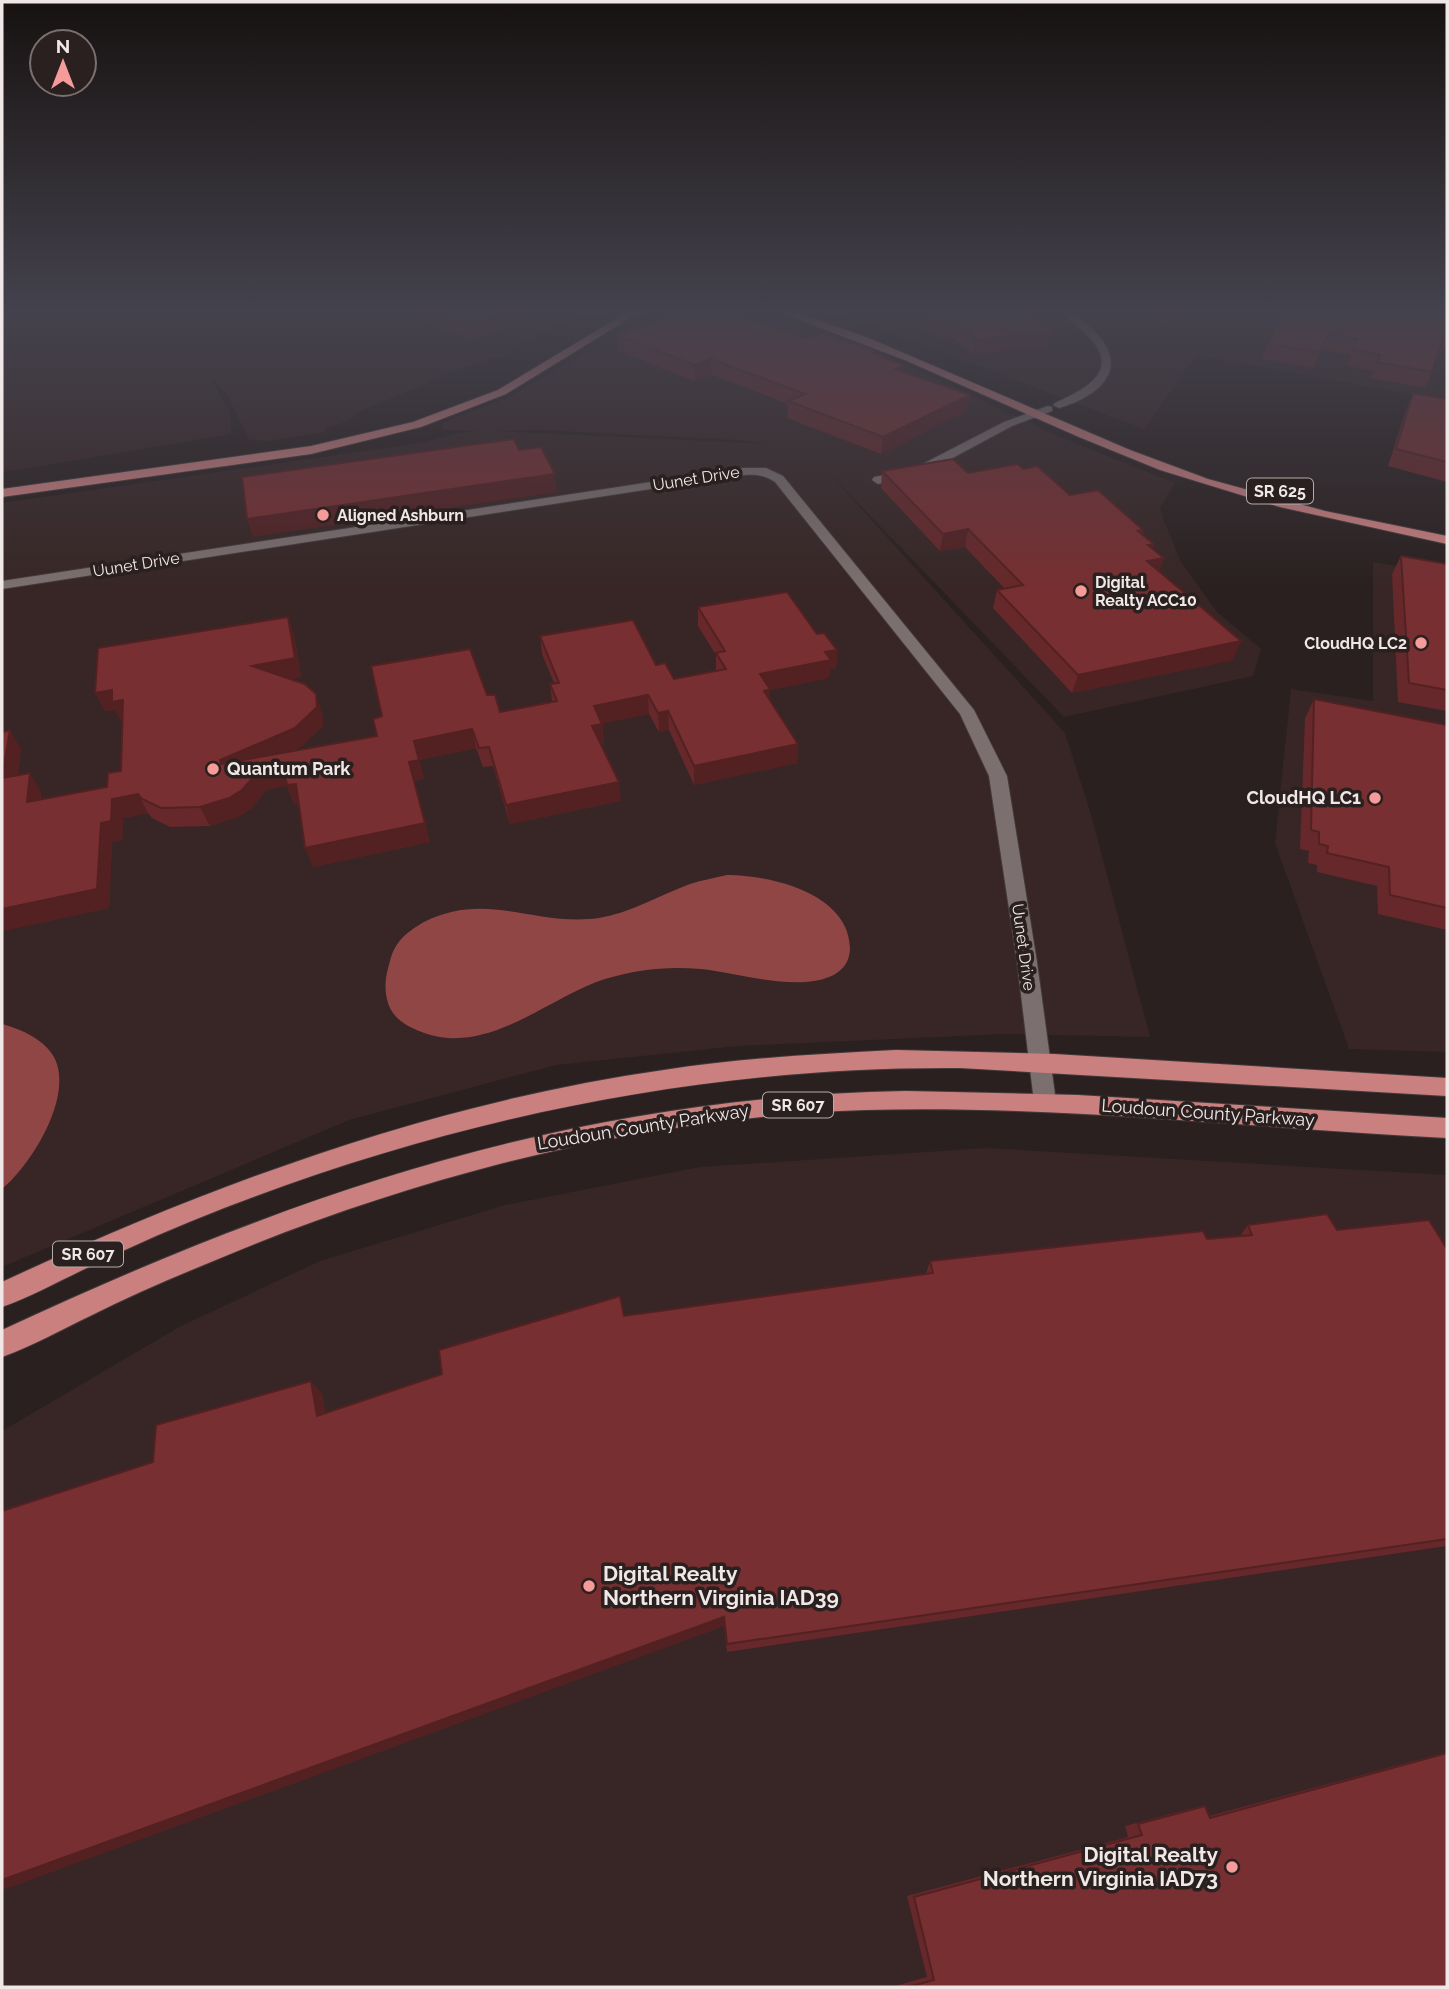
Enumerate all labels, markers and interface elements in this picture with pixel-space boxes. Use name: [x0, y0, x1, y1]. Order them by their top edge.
north arrow: [28, 28, 98, 98]
text: N: [56, 35, 70, 57]
street label: Uunet Drive: [651, 462, 741, 495]
road number: SR 625: [1247, 478, 1313, 504]
place label: Aligned Ashburn: [337, 506, 464, 525]
marker: Aligned Ashburn: [315, 507, 331, 523]
street label: Uunet Drive: [91, 548, 181, 581]
place label: Digital Realty ACC10: [1095, 573, 1197, 610]
marker: Digital Realty ACC10: [1073, 583, 1089, 599]
place label: CloudHQ LC2: [1304, 634, 1407, 653]
marker: CloudHQ LC2: [1413, 635, 1429, 651]
place label: Quantum Park: [227, 758, 351, 779]
marker: Quantum Park: [205, 761, 221, 777]
place label: CloudHQ LC1: [1247, 787, 1361, 808]
marker: CloudHQ LC1: [1367, 790, 1383, 806]
street label: Uunet Drive: [1008, 902, 1039, 992]
road number: SR 607: [763, 1092, 833, 1118]
street label: Loudoun County Parkway: [1101, 1095, 1316, 1130]
street label: Loudoun County Parkway: [536, 1099, 750, 1154]
road number: SR 607: [53, 1242, 123, 1266]
place label: Digital Realty Northern Virginia IAD39: [603, 1561, 839, 1610]
marker: Digital Realty Northern Virginia IAD39: [581, 1578, 597, 1594]
place label: Digital Realty Northern Virginia IAD73: [983, 1842, 1218, 1891]
marker: Digital Realty Northern Virginia IAD73: [1224, 1859, 1240, 1875]

